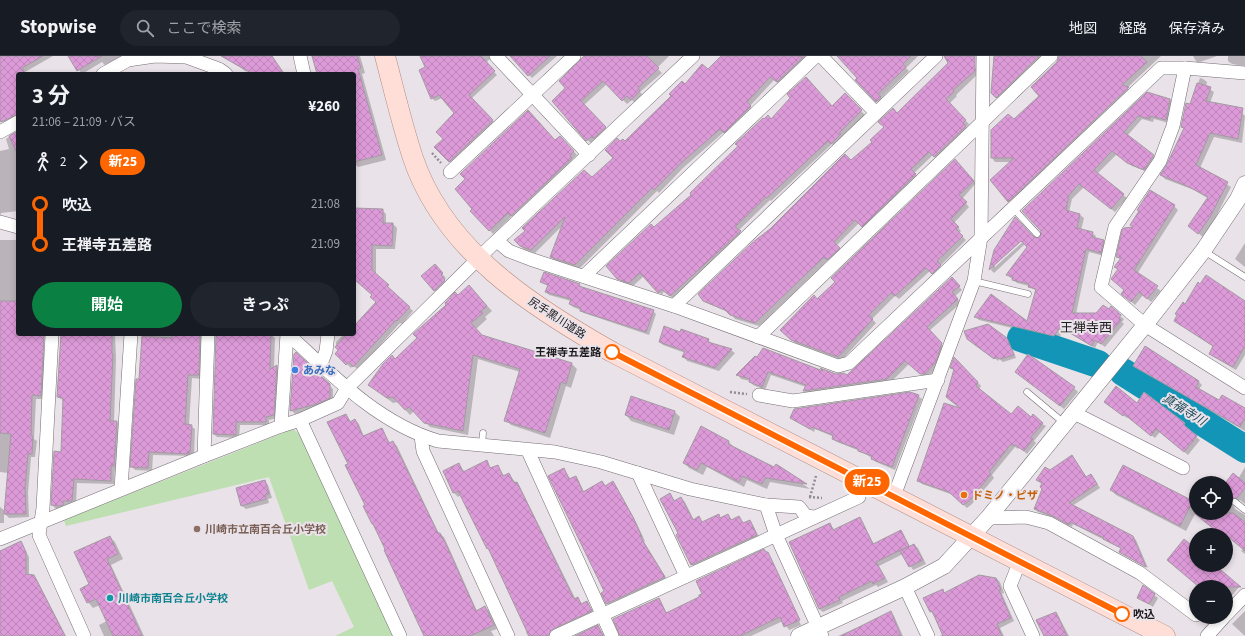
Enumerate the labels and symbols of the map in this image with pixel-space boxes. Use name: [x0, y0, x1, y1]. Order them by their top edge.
street label: 尻手黒川道路: [525, 294, 589, 342]
district label: 王禅寺西: [1060, 319, 1112, 337]
marker: 王禅寺五差路: [604, 344, 620, 360]
place label: 王禅寺五差路: [535, 345, 602, 360]
place label: あみな: [303, 363, 336, 378]
marker: あみな: [290, 365, 300, 375]
water label: 真福寺川: [1159, 390, 1211, 431]
line badge: 新25: [844, 469, 890, 495]
place label: ドミノ・ピザ: [972, 488, 1038, 503]
marker: ドミノ・ピザ: [959, 490, 969, 500]
place label: 川崎市立南百合丘小学校: [205, 522, 326, 537]
marker: 川崎市立南百合丘小学校: [192, 524, 202, 534]
place label: 川崎市南百合丘小学校: [118, 591, 228, 606]
marker: 川崎市南百合丘小学校: [105, 593, 115, 603]
marker: 吹込: [1114, 606, 1130, 622]
place label: 吹込: [1133, 607, 1155, 622]

